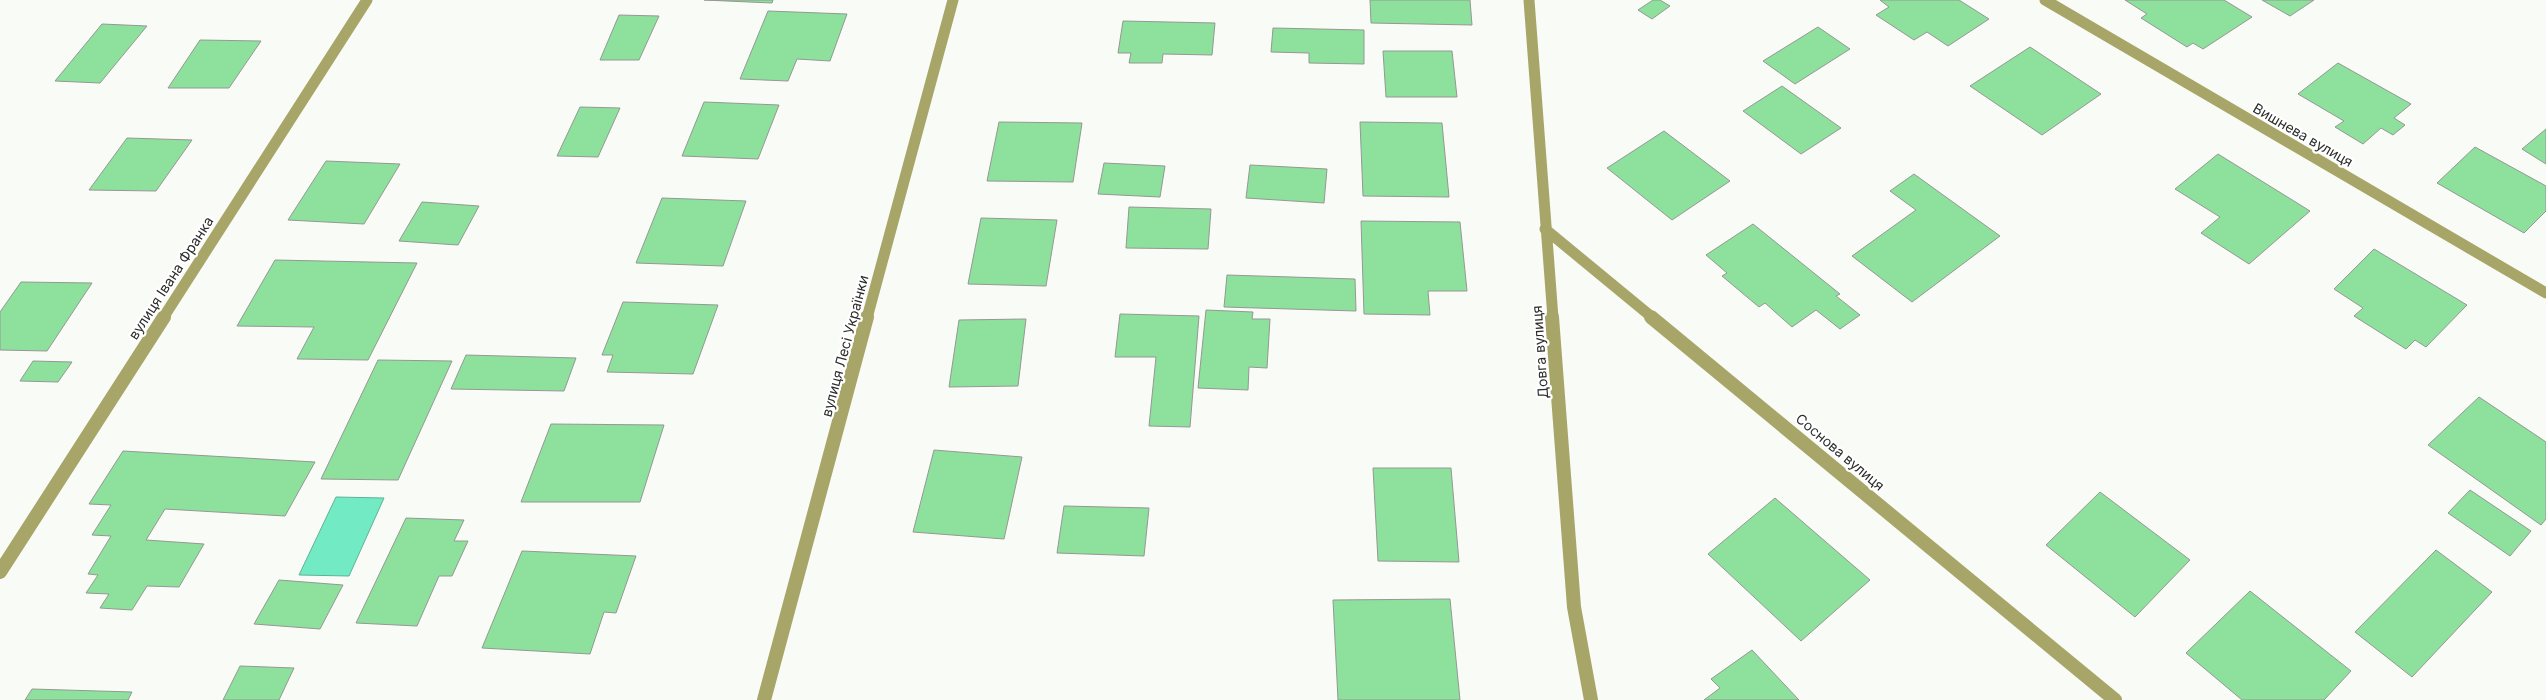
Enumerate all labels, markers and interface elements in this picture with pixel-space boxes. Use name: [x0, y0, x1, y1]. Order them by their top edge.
street label: Вишнева вулиця: [2250, 99, 2356, 170]
street label: вулиця Івана Франка: [125, 213, 217, 342]
street label: вулиця Лесі Українки: [817, 273, 872, 419]
street label: Довга вулиця: [1528, 305, 1551, 399]
street label: Соснова вулиця: [1792, 410, 1888, 494]

